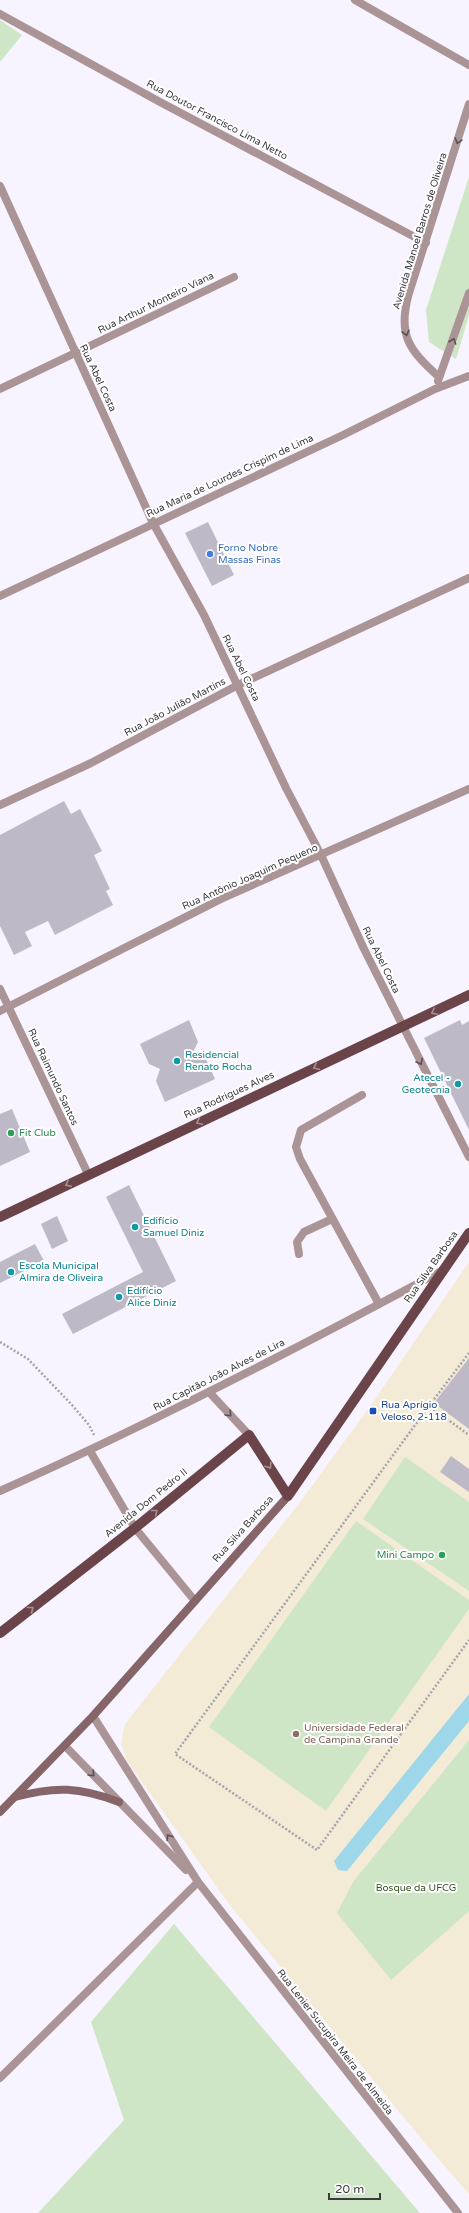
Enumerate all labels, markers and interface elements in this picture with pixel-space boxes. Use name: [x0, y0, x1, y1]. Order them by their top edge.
street label: Rua Doutor Francisco Lima Netto: [144, 78, 290, 162]
one-way arrow: [454, 138, 462, 145]
street label: Avenida Manoel Barros de Oliveira: [390, 151, 450, 311]
street label: Rua Arthur Monteiro Viana: [96, 270, 216, 336]
one-way arrow: [401, 330, 409, 336]
one-way arrow: [448, 337, 457, 344]
street label: Rua Abel Costa: [77, 342, 119, 414]
street label: Rua Maria de Lourdes Crispim de Lima: [145, 432, 315, 520]
place label: Forno Nobre Massas Finas: [218, 542, 281, 566]
marker: Forno Nobre Massas Finas: [205, 549, 215, 559]
street label: Rua Abel Costa: [220, 633, 262, 703]
street label: Rua João Julião Martins: [122, 675, 228, 739]
street label: Rua Antônio Joaquim Pequeno: [180, 842, 320, 912]
street label: Rua Abel Costa: [360, 925, 402, 995]
one-way arrow: [431, 1007, 438, 1015]
street label: Rua Raimundo Santos: [25, 1027, 81, 1127]
place label: Residencial Renato Rocha: [185, 1049, 252, 1073]
marker: Residencial Renato Rocha: [172, 1056, 182, 1066]
one-way arrow: [415, 1058, 423, 1065]
one-way arrow: [313, 1062, 321, 1070]
street label: Rua Rodrigues Alves: [182, 1069, 276, 1121]
place label: Atecel - Geotecnia: [402, 1072, 450, 1096]
marker: Atecel - Geotecnia: [453, 1079, 463, 1089]
one-way arrow: [195, 1117, 203, 1125]
place label: Fit Club: [19, 1127, 56, 1139]
marker: Fit Club: [6, 1128, 16, 1138]
one-way arrow: [65, 1179, 73, 1186]
place label: Edifício Samuel Diniz: [143, 1215, 204, 1239]
marker: Edifício Samuel Diniz: [130, 1222, 140, 1232]
street label: Rua Silva Barbosa: [402, 1229, 460, 1305]
place label: Escola Municipal Almira de Oliveira: [19, 1260, 103, 1284]
marker: Escola Municipal Almira de Oliveira: [6, 1267, 16, 1277]
place label: Edifício Alice Diniz: [127, 1285, 176, 1309]
marker: Edifício Alice Diniz: [114, 1292, 124, 1302]
street label: Rua Capitão João Alves de Lira: [151, 1336, 287, 1414]
place label: Rua Aprígio Veloso, 2-118: [381, 1399, 447, 1423]
marker: Rua Aprígio Veloso, 2-118: [368, 1406, 378, 1416]
one-way arrow: [224, 1409, 232, 1417]
one-way arrow: [264, 1462, 271, 1469]
street label: Avenida Dom Pedro II: [102, 1466, 190, 1540]
street label: Rua Silva Barbosa: [210, 1493, 276, 1565]
one-way arrow: [151, 1509, 158, 1516]
place label: Mini Campo: [377, 1549, 434, 1561]
marker: Mini Campo: [437, 1550, 447, 1560]
one-way arrow: [26, 1607, 33, 1614]
place label: Universidade Federal de Campina Grande: [304, 1722, 404, 1746]
marker: Universidade Federal de Campina Grande: [291, 1729, 301, 1739]
one-way arrow: [87, 1769, 95, 1777]
one-way arrow: [167, 1834, 174, 1841]
park label: Bosque da UFCG: [376, 1882, 456, 1894]
street label: Rua Lenier Sucupira Meira de Almeida: [274, 1967, 396, 2117]
scale bar: [329, 2175, 380, 2201]
text: 20 m: [335, 2182, 364, 2196]

